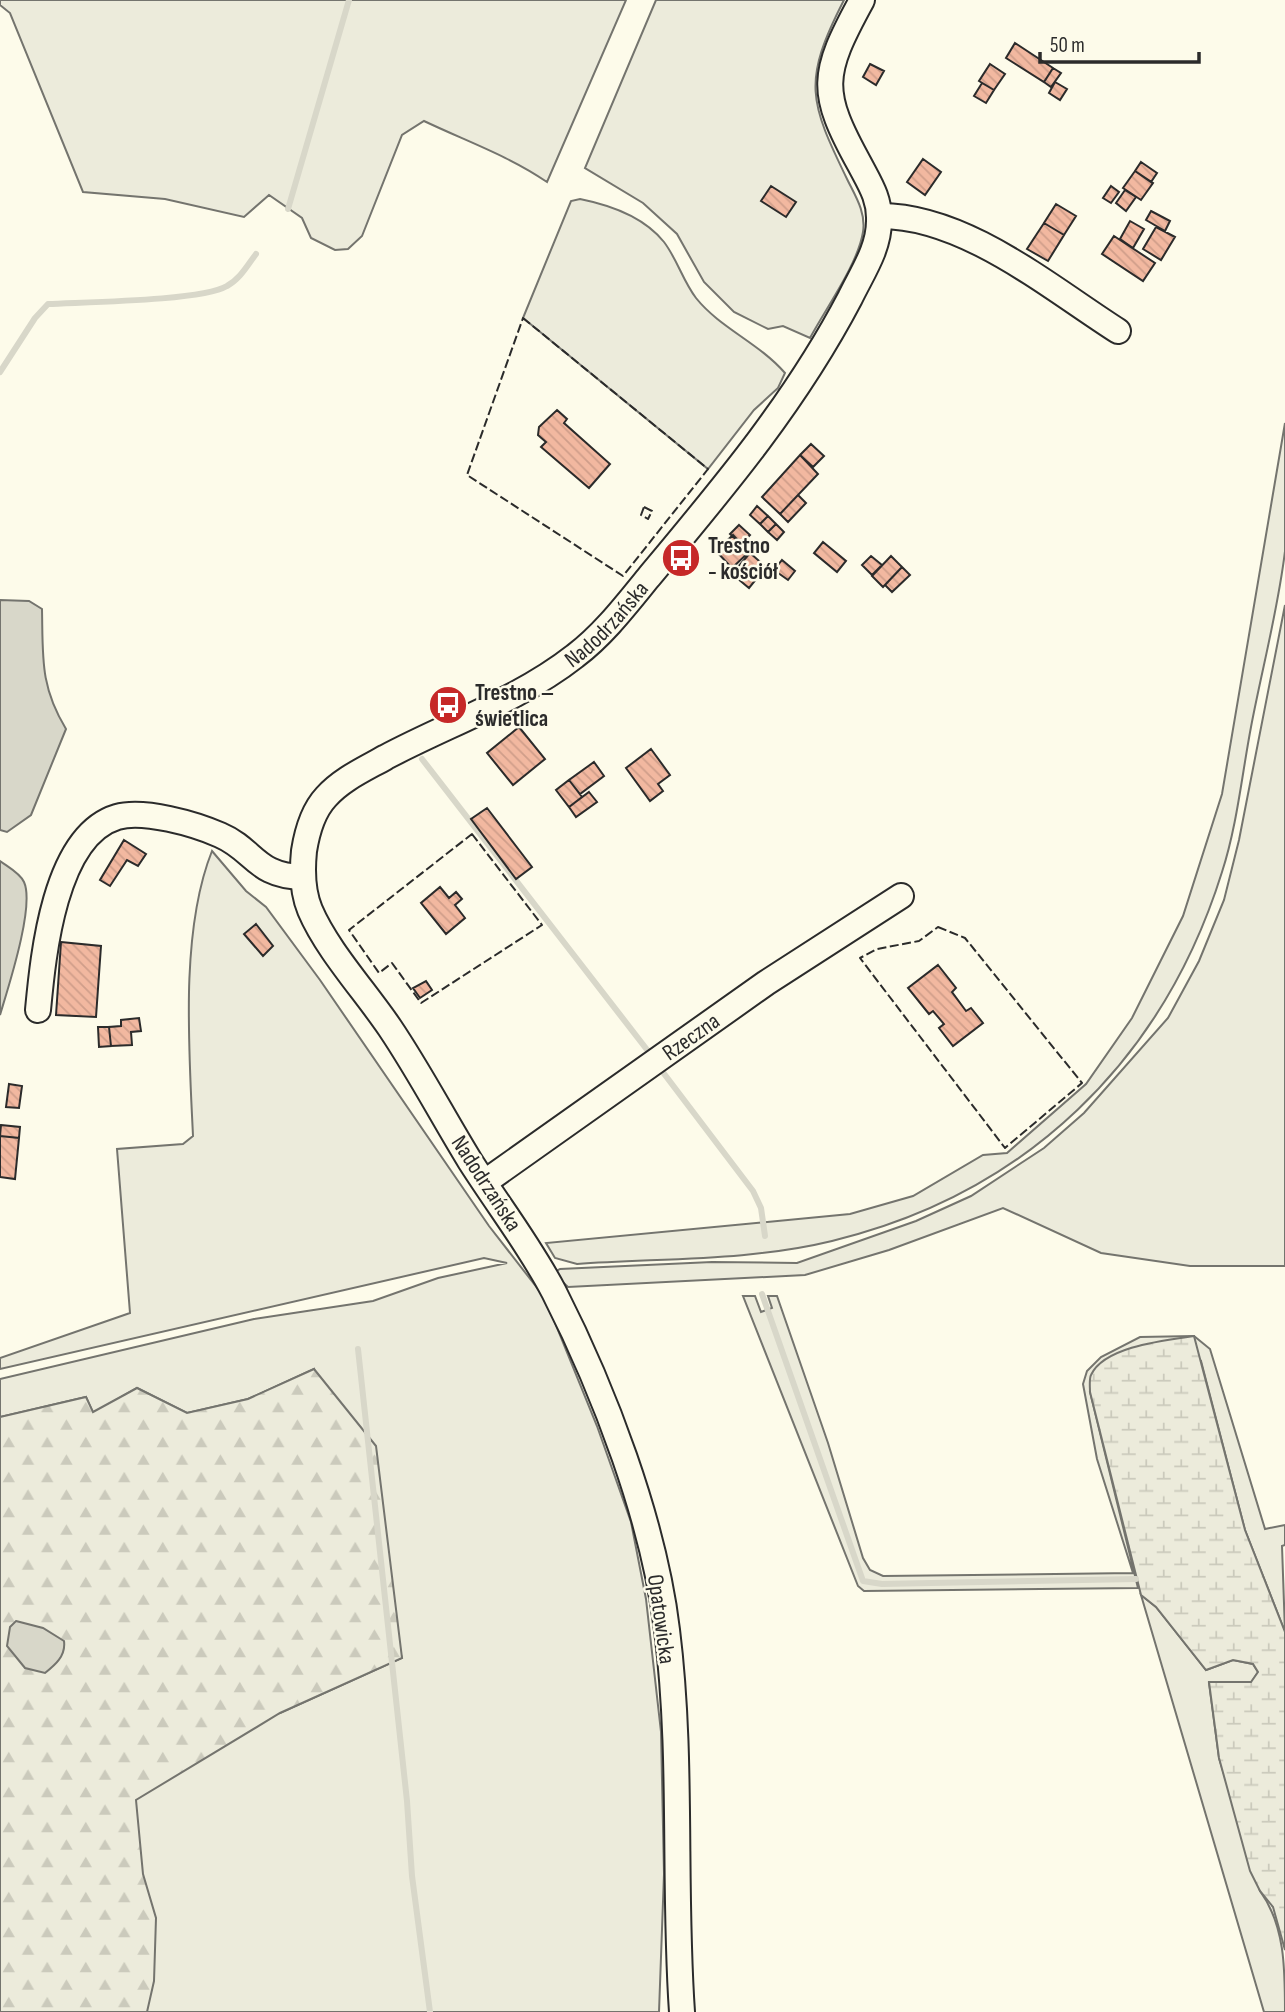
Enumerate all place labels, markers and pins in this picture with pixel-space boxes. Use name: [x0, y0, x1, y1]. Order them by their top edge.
place label: Trestno - kościół: [708, 532, 778, 586]
bus stop icon: Trestno - kościół: [660, 537, 702, 579]
place label: Trestno – świetlica: [475, 679, 554, 733]
bus stop icon: Trestno – świetlica: [427, 684, 469, 726]

